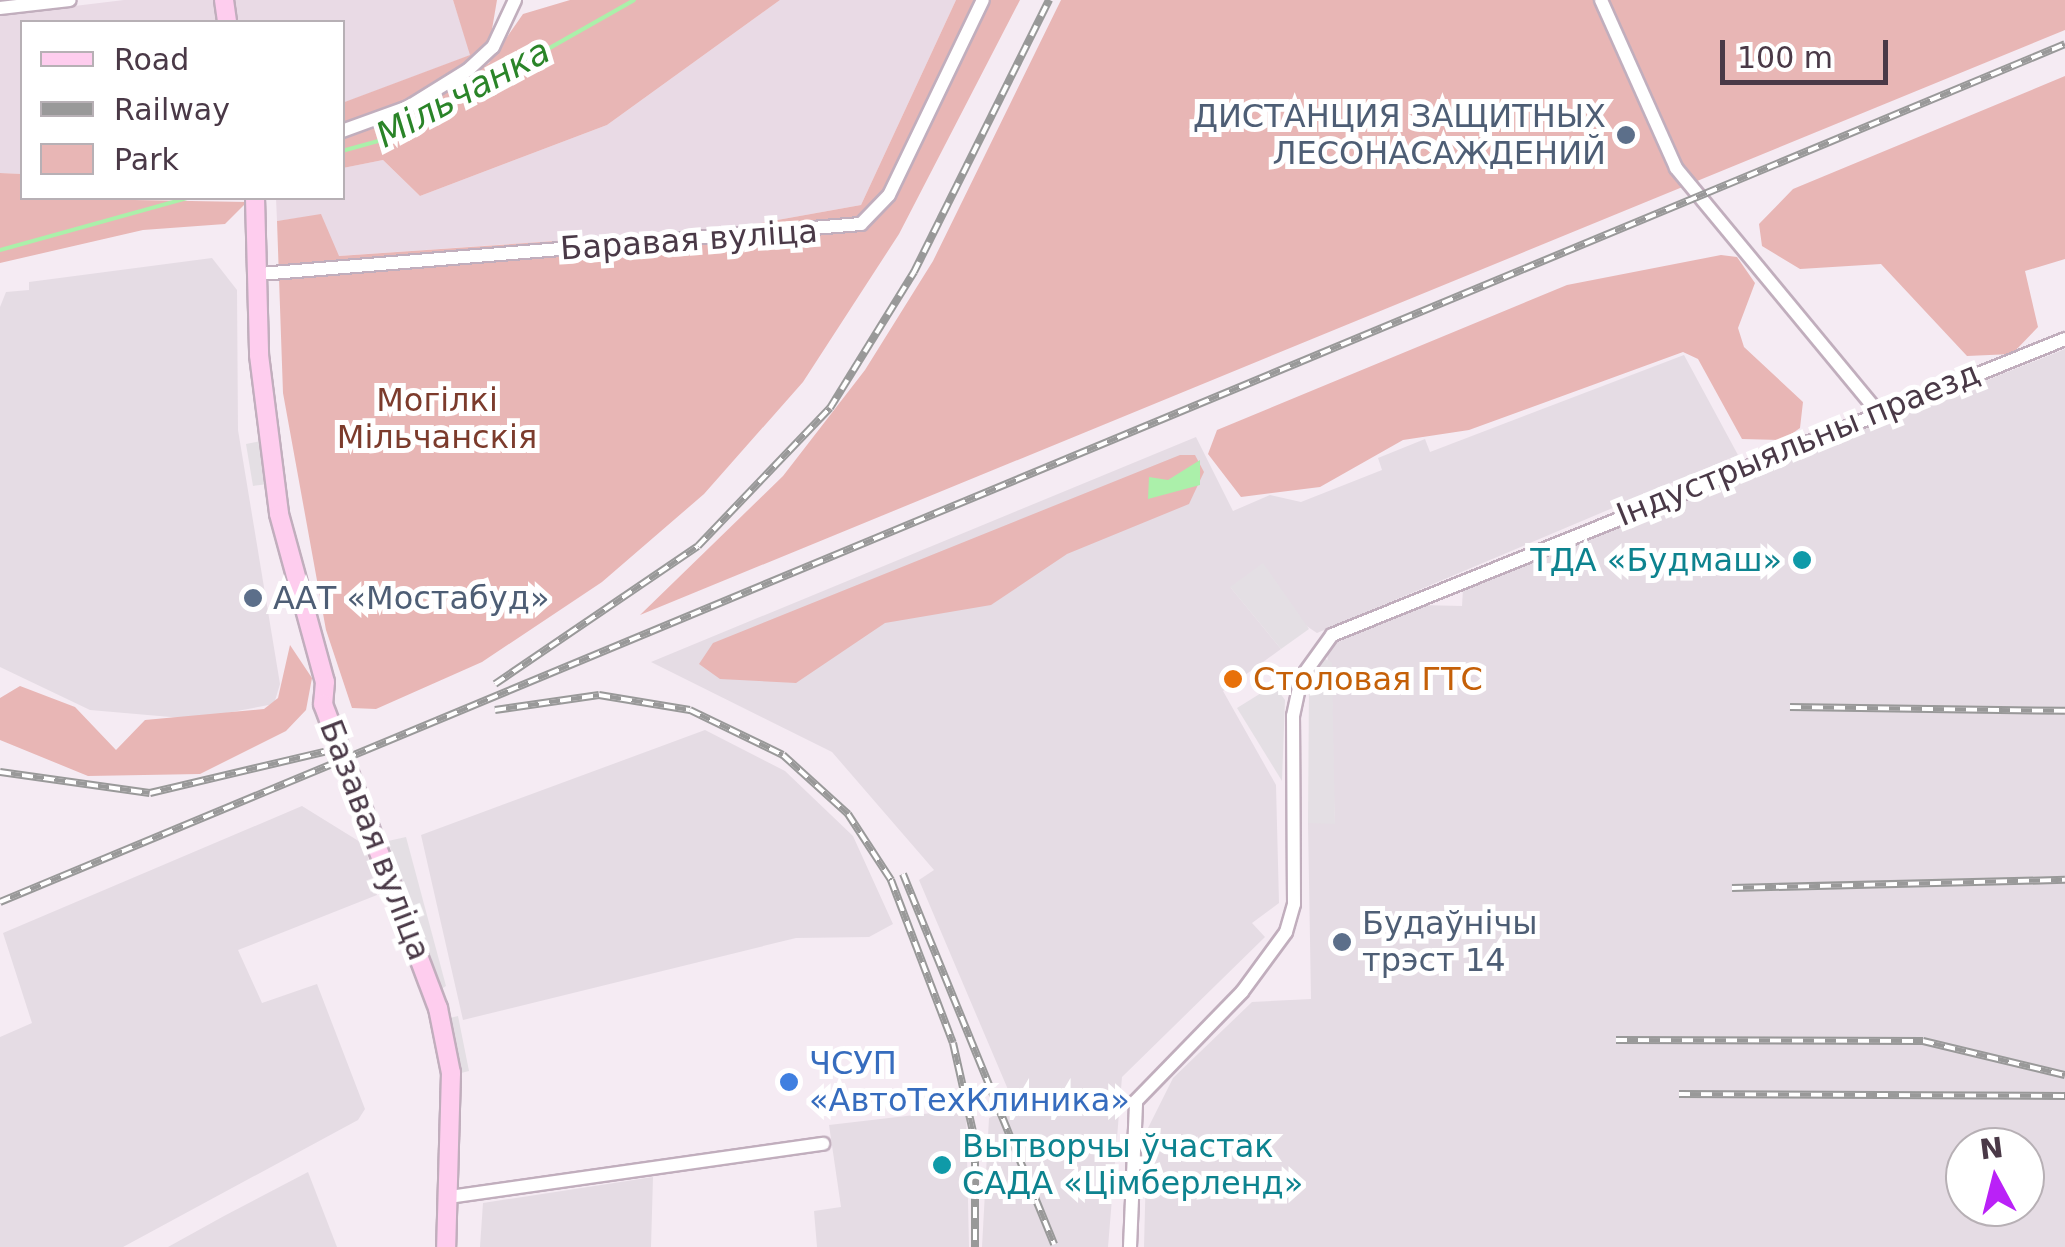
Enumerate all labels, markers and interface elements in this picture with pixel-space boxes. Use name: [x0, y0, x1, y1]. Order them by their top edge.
legend: [20, 20, 345, 200]
scale bar: [1725, 20, 1892, 82]
water label: Мільчанка: [369, 30, 557, 156]
text: 100 m: [1737, 40, 1833, 75]
text: Road: [114, 42, 189, 77]
text: Railway: [114, 92, 230, 127]
place label: ДИСТАНЦИЯ ЗАЩИТНЫХ ЛЕСОНАСАЖДЕНИЙ: [1193, 98, 1606, 173]
marker: ДИСТАНЦИЯ ЗАЩИТНЫХ ЛЕСОНАСАЖДЕНИЙ: [1615, 124, 1637, 146]
text: Park: [114, 142, 179, 177]
street label: Баравая вуліца: [559, 212, 819, 268]
street label: Індустрыяльны праезд: [1611, 354, 1985, 534]
park label: Могілкі Мільчанскія: [337, 382, 537, 457]
place label: ТДА «Будмаш»: [1530, 541, 1782, 579]
marker: ТДА «Будмаш»: [1791, 549, 1813, 571]
place label: ААТ «Мостабуд»: [273, 579, 549, 617]
marker: ААТ «Мостабуд»: [242, 587, 264, 609]
place label: Столовая ГТС: [1253, 660, 1483, 698]
marker: Столовая ГТС: [1222, 668, 1244, 690]
street label: Базавая вуліца: [311, 714, 439, 966]
place label: Будаўнічы трэст 14: [1362, 905, 1538, 980]
marker: Будаўнічы трэст 14: [1331, 931, 1353, 953]
place label: ЧСУП «АвтоТехКлиника»: [809, 1045, 1130, 1120]
marker: ЧСУП «АвтоТехКлиника»: [778, 1071, 800, 1093]
north arrow: [1945, 1127, 2045, 1227]
place label: Вытворчы ўчастак САДА «Цімберленд»: [962, 1128, 1303, 1203]
text: N: [1978, 1131, 2005, 1167]
marker: Вытворчы ўчастак САДА «Цімберленд»: [931, 1154, 953, 1176]

